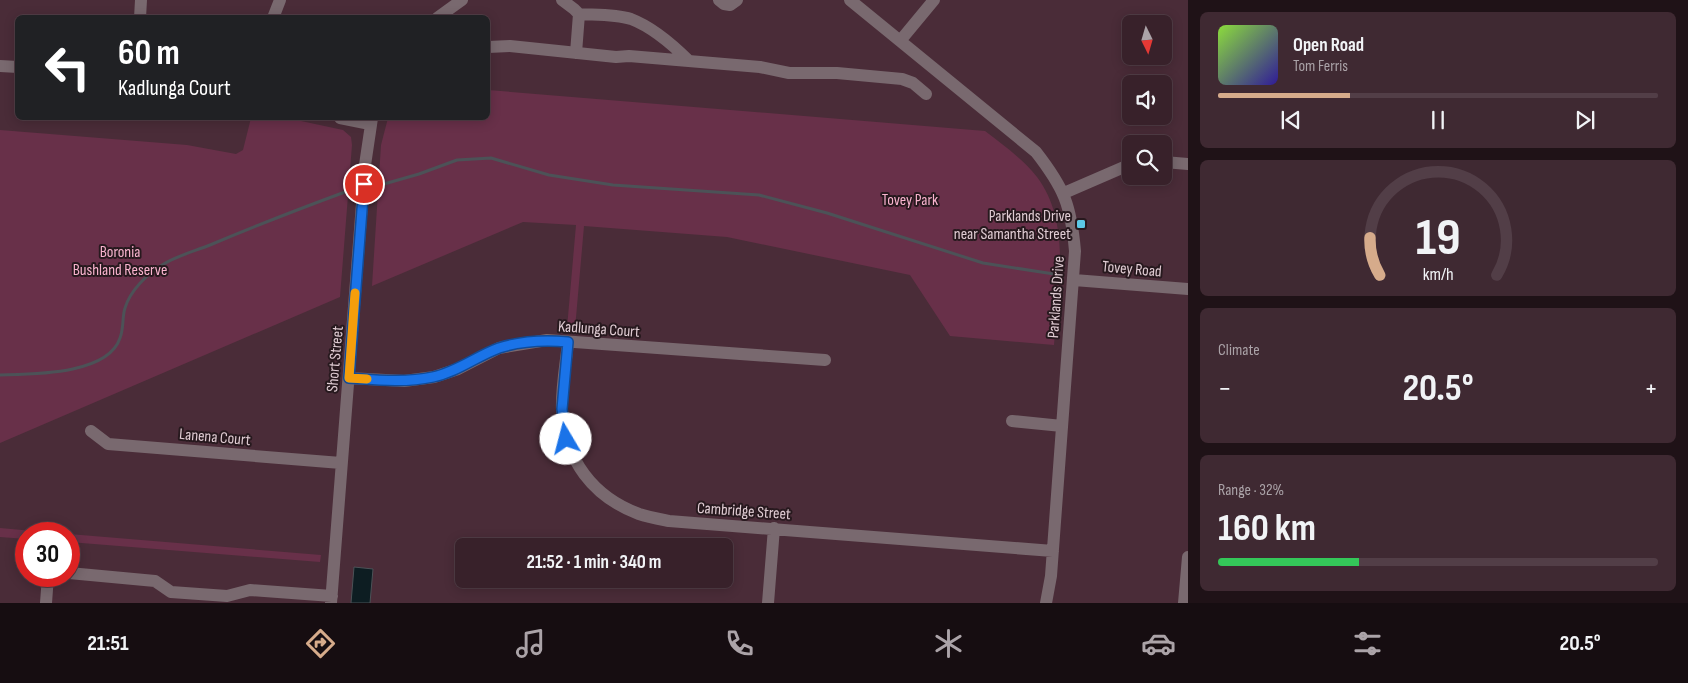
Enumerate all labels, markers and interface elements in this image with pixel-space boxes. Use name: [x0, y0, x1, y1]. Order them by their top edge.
north arrow: [1122, 15, 1172, 65]
map controls: [1122, 15, 1172, 185]
text: 60 m: [118, 32, 180, 75]
text: Open Road: [1293, 34, 1364, 57]
icon: left: [35, 35, 100, 100]
text: Tom Ferris: [1293, 57, 1348, 76]
text: Kadlunga Court: [118, 75, 231, 102]
button: sound: [1122, 75, 1172, 125]
icon: previous: [1277, 106, 1305, 134]
icon: pause: [1424, 106, 1452, 134]
icon: next: [1571, 106, 1599, 134]
button: search: [1122, 135, 1172, 185]
pin: [343, 163, 385, 205]
icon: arrive: [350, 170, 378, 198]
park label: Tovey Park: [882, 191, 938, 210]
place label: Parklands Drive near Samantha Street: [954, 207, 1071, 244]
text: 19: [1415, 207, 1461, 270]
marker: Parklands Drive near Samantha Street: [1075, 218, 1087, 230]
park label: Boronia Bushland Reserve: [73, 243, 167, 280]
street label: Parklands Drive: [1044, 255, 1069, 339]
street label: Tovey Road: [1101, 257, 1162, 282]
text: km/h: [1423, 264, 1453, 285]
street label: Kadlunga Court: [557, 317, 641, 342]
street label: Short Street: [323, 325, 348, 393]
text: Climate: [1218, 341, 1260, 360]
text: 20.5°: [1402, 366, 1474, 411]
text: −: [1218, 372, 1232, 405]
text: +: [1644, 372, 1658, 405]
position arrow: [539, 412, 591, 464]
street label: Lanena Court: [178, 425, 251, 450]
text: Range · 32%: [1218, 481, 1284, 500]
street label: Cambridge Street: [696, 499, 791, 524]
text: 160 km: [1218, 506, 1316, 551]
speed limit sign: 30: [15, 522, 80, 587]
text: 21:52 · 1 min · 340 m: [527, 551, 661, 574]
icon: directions: [303, 626, 338, 661]
icon: music: [513, 626, 548, 661]
icon: phone: [722, 626, 757, 661]
icon: climate: [931, 626, 966, 661]
icon: car: [1141, 626, 1176, 661]
icon: filters: [1350, 626, 1385, 661]
text: 21:51: [87, 630, 129, 657]
text: 20.5°: [1560, 630, 1601, 657]

